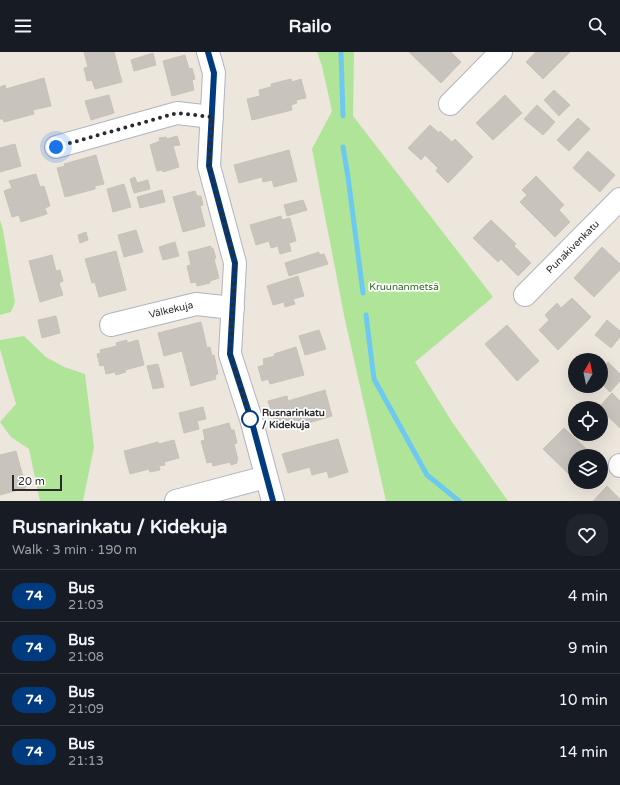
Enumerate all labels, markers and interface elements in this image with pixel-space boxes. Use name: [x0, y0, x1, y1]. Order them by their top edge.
icon: menu: [12, 15, 34, 37]
text: Railo: [289, 15, 331, 37]
icon: search: [586, 15, 608, 37]
your location: [46, 137, 66, 157]
street label: Punakivenkatu: [544, 218, 602, 276]
park label: Kruunanmetsä: [369, 281, 439, 293]
street label: Välkekuja: [148, 299, 194, 321]
north arrow: [568, 353, 608, 393]
map controls: [568, 353, 608, 489]
button: locate: [568, 401, 608, 441]
place label: Rusnarinkatu / Kidekuja: [262, 407, 325, 431]
marker: Rusnarinkatu / Kidekuja: [241, 410, 259, 428]
button: layers: [568, 449, 608, 489]
scale bar: [12, 473, 62, 492]
text: 20 m: [18, 475, 45, 488]
button: heart: [566, 514, 608, 556]
text: Rusnarinkatu / Kidekuja: [12, 516, 227, 538]
text: Walk · 3 min · 190 m: [12, 542, 137, 558]
text: Bus: [68, 579, 95, 597]
text: 74: [25, 587, 43, 604]
text: 4 min: [568, 587, 608, 605]
text: 21:03: [68, 597, 104, 613]
text: Bus: [68, 631, 95, 649]
text: 74: [25, 639, 43, 656]
text: 9 min: [568, 639, 608, 657]
text: 21:08: [68, 649, 104, 665]
text: Bus: [68, 683, 95, 701]
text: 74: [25, 691, 43, 708]
text: 10 min: [559, 691, 608, 709]
text: 21:09: [68, 701, 104, 717]
text: Bus: [68, 735, 95, 753]
text: 74: [25, 743, 43, 760]
text: 14 min: [559, 743, 608, 761]
text: 21:13: [68, 753, 104, 769]

